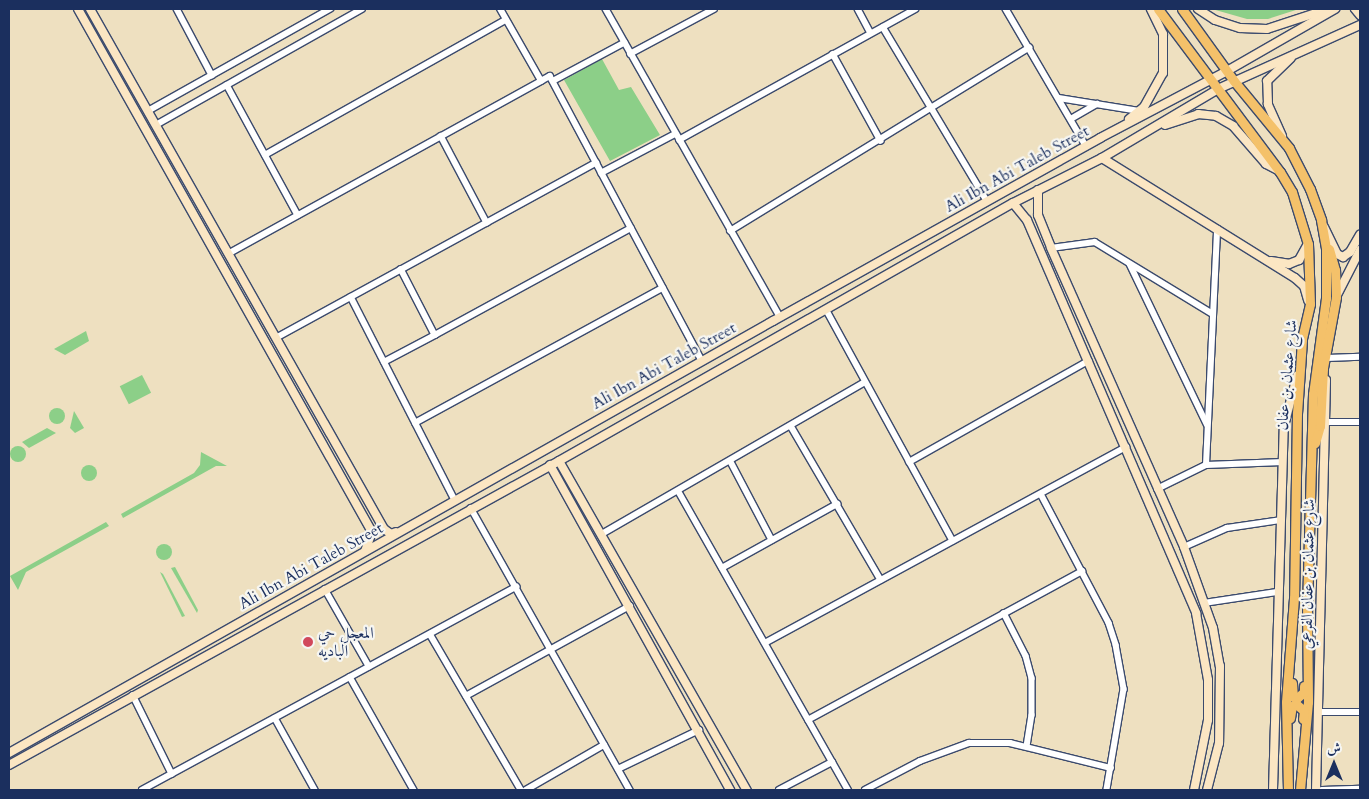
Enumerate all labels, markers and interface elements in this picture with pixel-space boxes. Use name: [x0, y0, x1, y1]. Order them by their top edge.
street label: Ali Ibn Abi Taleb Street: [942, 121, 1092, 217]
street label: Ali Ibn Abi Taleb Street: [589, 318, 739, 414]
street label: شارع عثمان بن عفان: [1273, 319, 1301, 431]
street label: شارع عثمان بن عفان الفرعي: [1297, 499, 1319, 649]
street label: Ali Ibn Abi Taleb Street: [236, 518, 386, 614]
place label: المعجل حي الباديه: [318, 623, 374, 661]
marker: المعجل حي الباديه: [302, 636, 314, 648]
north arrow: [1309, 739, 1359, 789]
text: ش: [1327, 739, 1341, 758]

